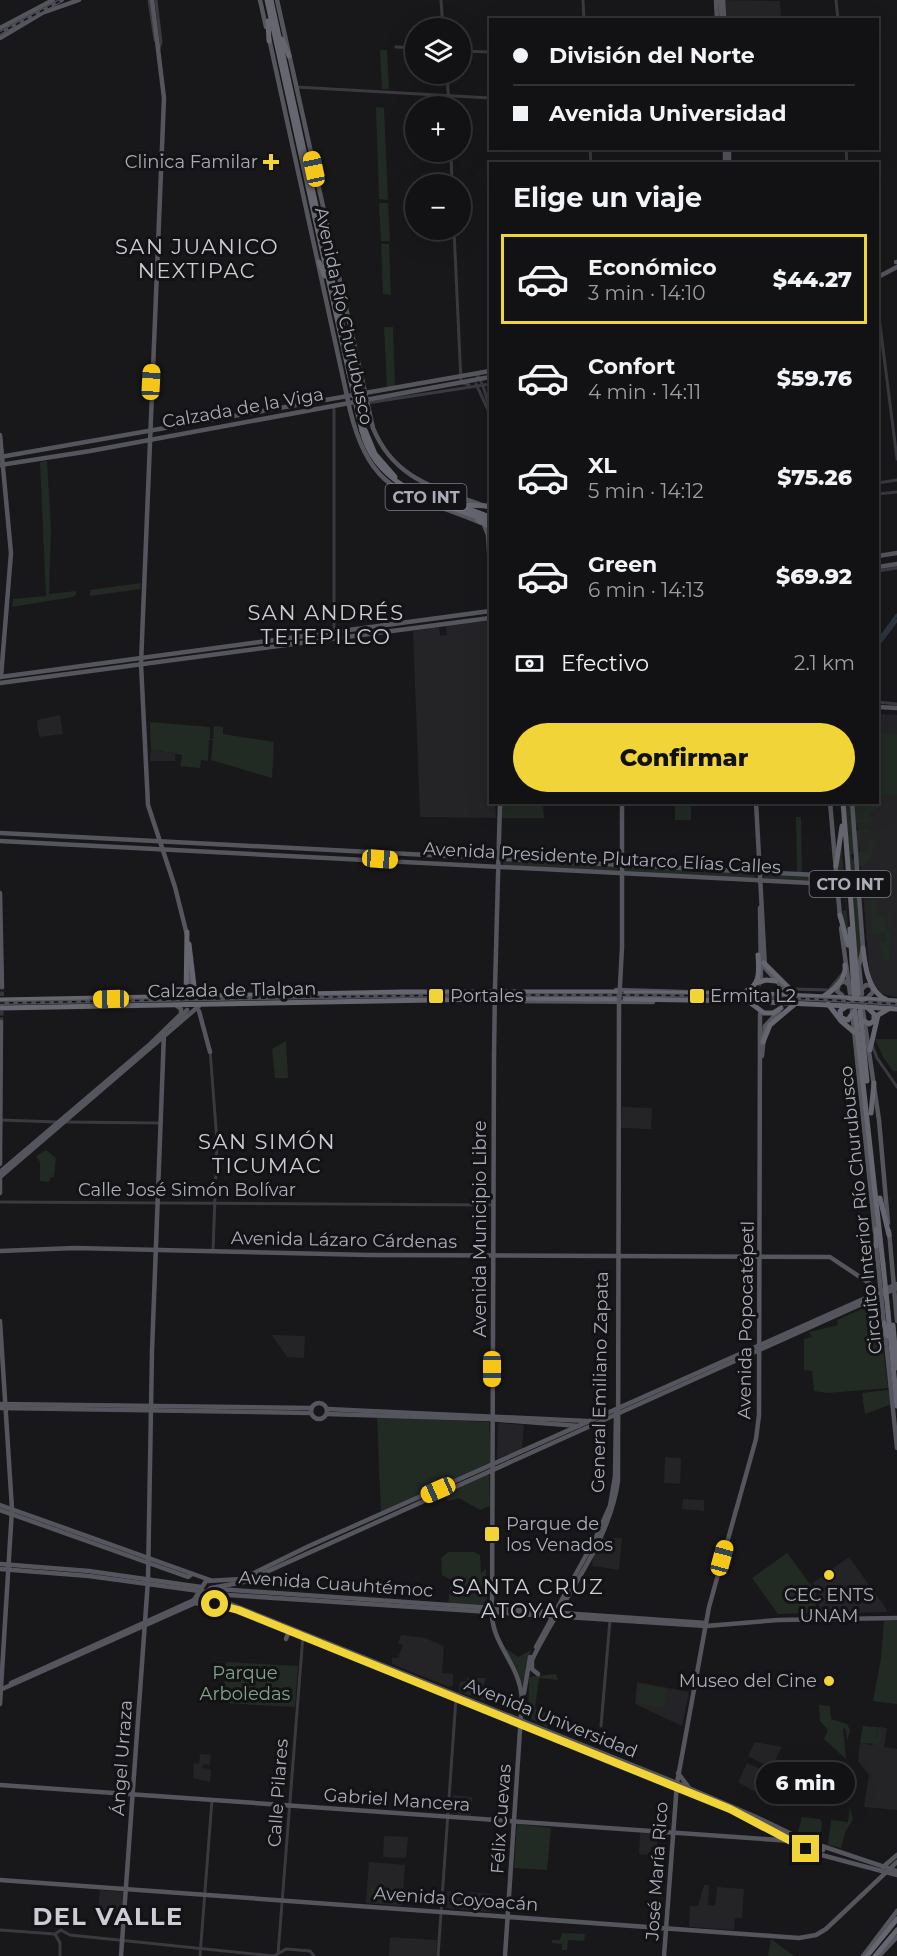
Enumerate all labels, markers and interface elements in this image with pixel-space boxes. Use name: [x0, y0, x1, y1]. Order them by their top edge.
map controls: [405, 18, 471, 240]
button: layers: [405, 18, 471, 84]
text: División del Norte: [549, 42, 755, 69]
button: +: [405, 96, 471, 162]
text: Avenida Universidad: [549, 100, 787, 127]
car: [301, 150, 327, 188]
place label: Clinica Familar: [125, 151, 258, 173]
marker: Clinica Familar: [262, 153, 280, 171]
button: −: [405, 174, 471, 240]
text: Elige un viaje: [513, 181, 702, 214]
street label: Avenida Río Churubusco: [310, 205, 378, 427]
district label: SAN JUANICO NEXTIPAC: [115, 234, 279, 283]
icon: car: [516, 252, 570, 306]
text: Económico: [588, 254, 717, 281]
text: $44.27: [773, 266, 852, 293]
text: 3 min · 14:10: [588, 281, 705, 305]
icon: car: [516, 351, 570, 405]
text: Confort: [588, 353, 675, 380]
car: [141, 364, 161, 400]
text: $59.76: [777, 365, 852, 392]
text: 4 min · 14:11: [588, 380, 701, 404]
street label: Calzada de la Viga: [161, 383, 325, 433]
icon: car: [516, 450, 570, 504]
text: XL: [588, 452, 617, 479]
text: $75.26: [777, 464, 852, 491]
text: 5 min · 14:12: [588, 479, 704, 503]
road number: CTO INT: [386, 484, 466, 510]
icon: car: [516, 549, 570, 603]
text: Green: [588, 551, 657, 578]
text: $69.92: [776, 563, 852, 590]
text: 6 min · 14:13: [588, 578, 704, 602]
district label: SAN ANDRÉS TETEPILCO: [247, 600, 405, 649]
icon: cash: [513, 647, 546, 680]
text: Efectivo: [561, 650, 649, 677]
text: 2.1 km: [794, 651, 855, 675]
button: Confirmar: [513, 723, 855, 792]
street label: Avenida Presidente Plutarco Elías Calles: [423, 838, 782, 878]
car: [361, 849, 399, 869]
road number: CTO INT: [810, 871, 890, 897]
street label: Calzada de Tlalpan: [147, 978, 317, 1002]
place label: Portales: [450, 985, 524, 1007]
place label: Ermita L2: [710, 985, 796, 1007]
marker: Portales: [427, 987, 445, 1005]
marker: Ermita L2: [688, 987, 706, 1005]
car: [93, 990, 129, 1008]
street label: Circuito Interior Río Churubusco: [835, 1065, 887, 1355]
street label: Avenida Municipio Libre: [469, 1120, 491, 1338]
district label: SAN SIMÓN TICUMAC: [198, 1129, 336, 1178]
street label: Calle José Simón Bolívar: [78, 1179, 296, 1201]
street label: Avenida Popocatépetl: [733, 1221, 759, 1419]
street label: Avenida Lázaro Cárdenas: [231, 1227, 458, 1253]
street label: General Emiliano Zapata: [587, 1271, 613, 1493]
car: [483, 1351, 501, 1387]
car: [418, 1474, 458, 1506]
place label: Parque de los Venados: [506, 1513, 613, 1556]
marker: Parque de los Venados: [483, 1525, 501, 1543]
car: [709, 1538, 735, 1578]
street label: Avenida Cuauhtémoc: [238, 1566, 434, 1602]
marker: CEC ENTS UNAM: [822, 1568, 836, 1582]
district label: SANTA CRUZ ATOYAC: [452, 1574, 604, 1623]
place label: CEC ENTS UNAM: [784, 1584, 874, 1627]
route start: [201, 1590, 228, 1617]
park label: Parque Arboledas: [200, 1662, 291, 1705]
place label: Museo del Cine: [679, 1670, 817, 1692]
street label: Avenida Universidad: [461, 1673, 641, 1763]
marker: Museo del Cine: [822, 1674, 836, 1688]
street label: Ángel Urraza: [107, 1699, 137, 1817]
street label: Calle Pilares: [263, 1738, 293, 1848]
callout: 6 min: [756, 1762, 856, 1804]
street label: Félix Cuevas: [486, 1763, 516, 1875]
text: 6 min: [776, 1771, 835, 1795]
street label: Gabriel Mancera: [323, 1784, 471, 1816]
street label: José María Rico: [641, 1801, 673, 1942]
route end: [792, 1835, 819, 1862]
street label: Avenida Coyoacán: [373, 1882, 539, 1916]
district label: DEL VALLE: [32, 1902, 184, 1931]

